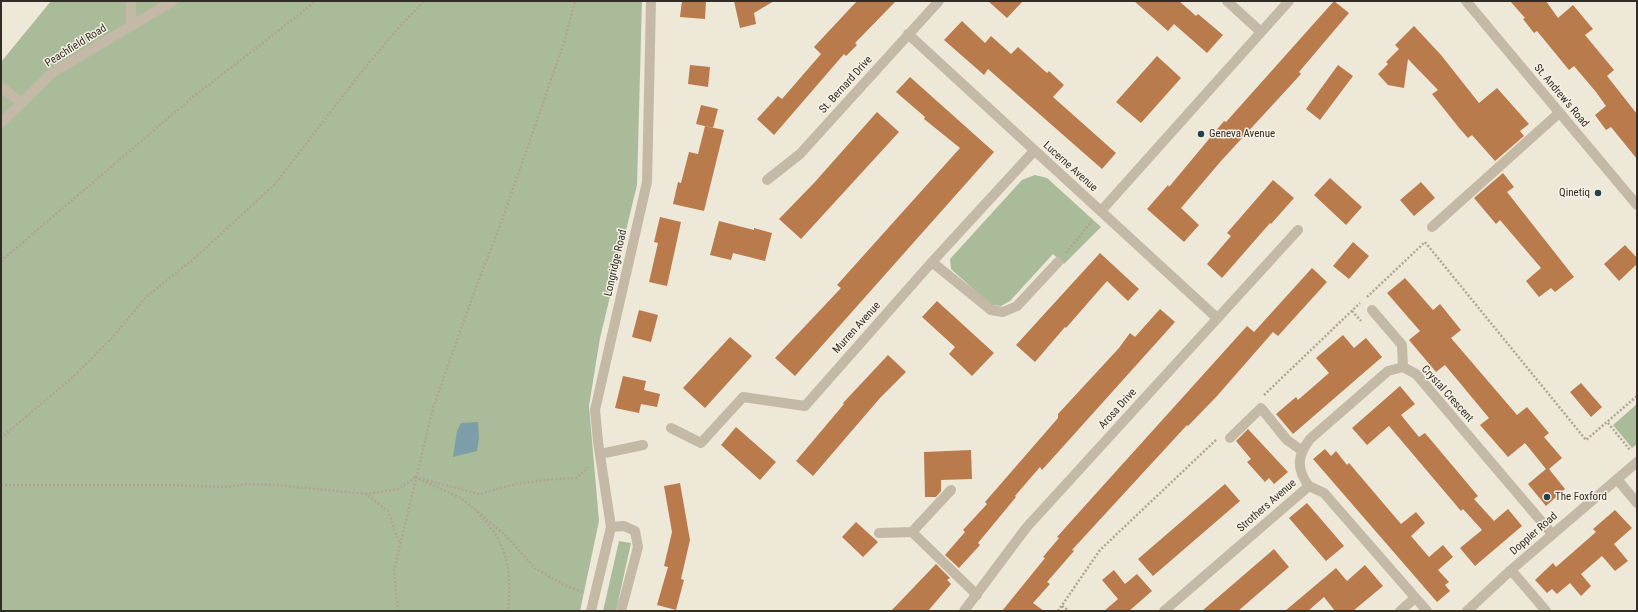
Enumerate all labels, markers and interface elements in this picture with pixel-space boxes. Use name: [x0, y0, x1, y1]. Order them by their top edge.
street label: Peachfield Road: [43, 22, 109, 70]
street label: St. Bernard Drive: [817, 54, 875, 116]
street label: St. Andrew's Road: [1531, 62, 1591, 130]
place label: Geneva Avenue: [1209, 127, 1275, 141]
marker: Geneva Avenue: [1196, 129, 1206, 139]
street label: Lucerne Avenue: [1040, 139, 1100, 195]
place label: Qinetiq: [1559, 186, 1590, 200]
marker: Qinetiq: [1593, 188, 1603, 198]
street label: Longridge Road: [602, 228, 630, 298]
street label: Murren Avenue: [830, 299, 884, 357]
street label: Crystal Crescent: [1418, 363, 1476, 425]
street label: Arosa Drive: [1096, 386, 1140, 432]
street label: Strothers Avenue: [1235, 477, 1299, 535]
place label: The Foxford: [1555, 490, 1607, 504]
marker: The Foxford: [1542, 492, 1552, 502]
street label: Doppler Road: [1508, 510, 1560, 558]

